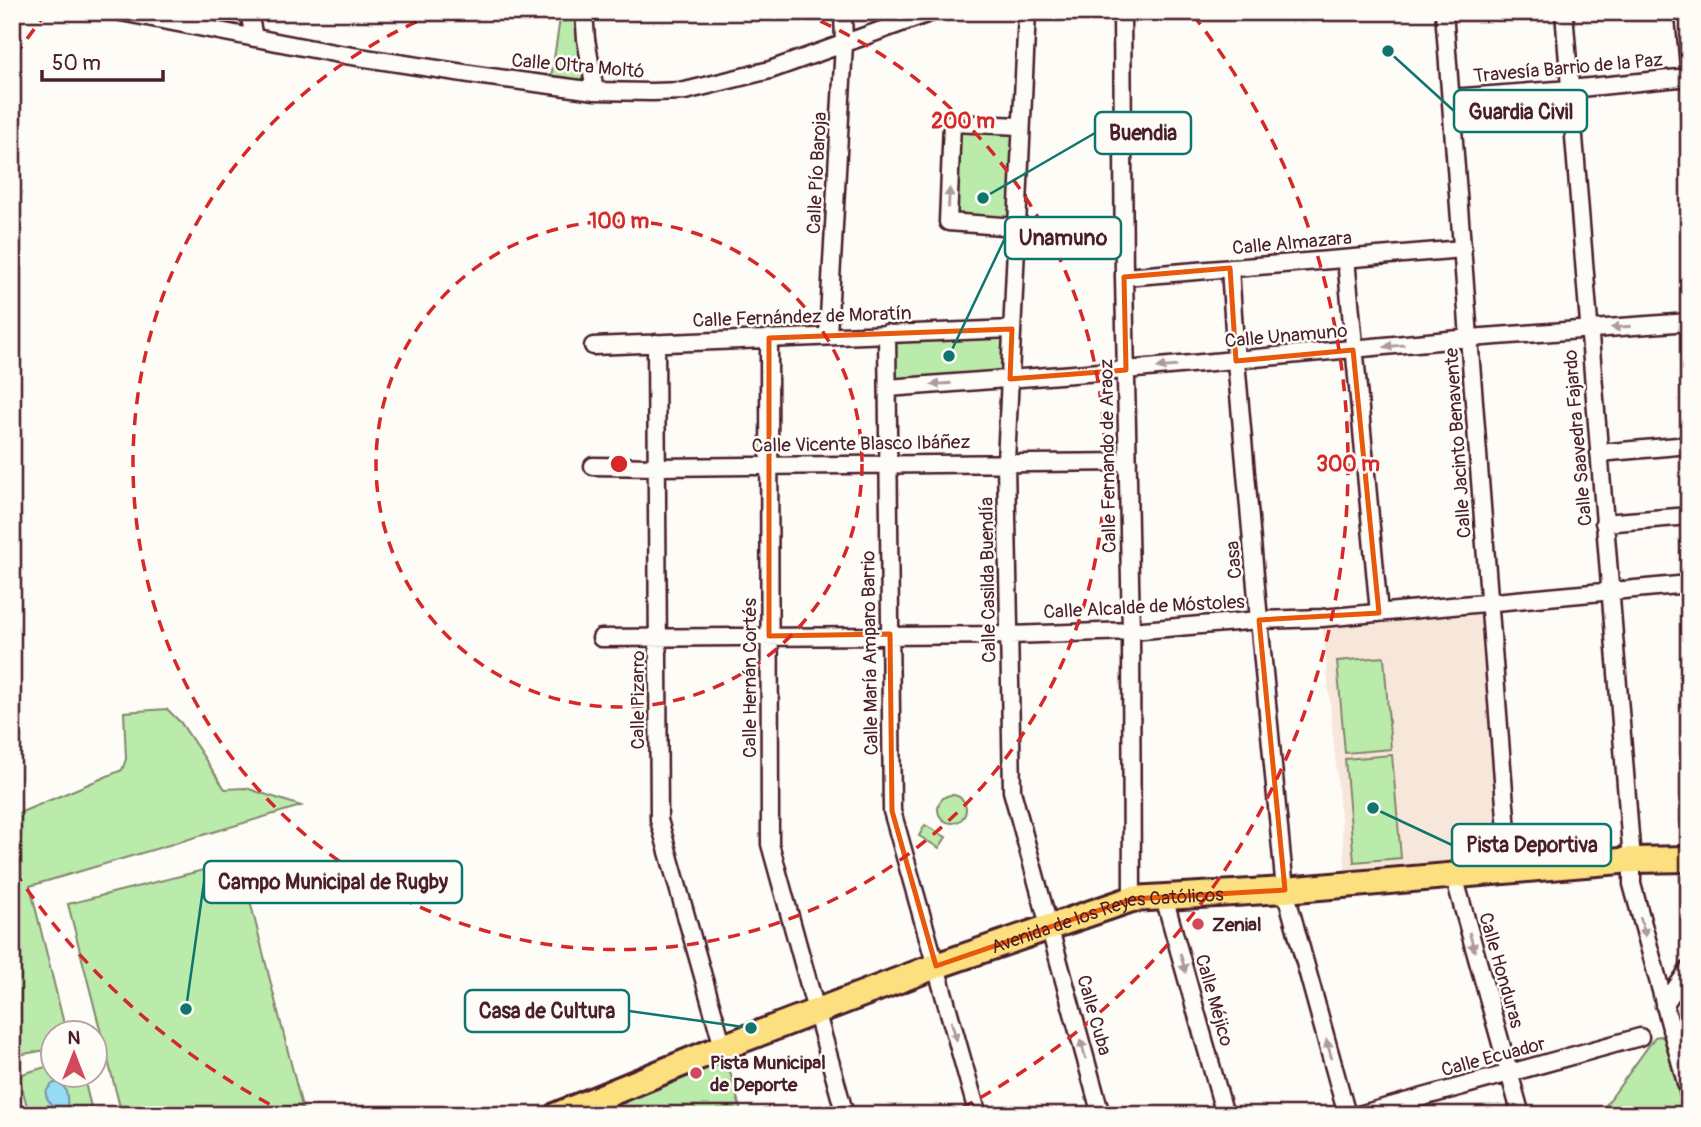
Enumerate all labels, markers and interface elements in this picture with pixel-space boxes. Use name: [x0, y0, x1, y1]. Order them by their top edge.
scale bar: [42, 38, 163, 82]
street label: Calle Oltra Moltó: [510, 48, 645, 84]
street label: Travesía Barrio de la Paz: [1472, 48, 1664, 88]
text: 50 m: [52, 50, 101, 77]
callout: Guardia Civil: [1454, 90, 1587, 132]
text: Guardia Civil: [1468, 99, 1574, 126]
text: 200 m: [931, 108, 995, 135]
street label: Calle Pío Baroja: [802, 111, 832, 235]
callout: Buendia: [1095, 112, 1191, 154]
text: Buendia: [1109, 120, 1177, 147]
one-way arrow: [943, 186, 954, 208]
text: 100 m: [589, 208, 649, 235]
callout: Unamuno: [1005, 217, 1121, 259]
text: Unamuno: [1019, 225, 1108, 252]
street label: Calle Almazara: [1231, 226, 1353, 260]
street label: Calle Fernández de Moratín: [692, 301, 912, 333]
street label: Calle Unamuno: [1224, 319, 1348, 353]
one-way arrow: [1609, 322, 1631, 333]
one-way arrow: [1383, 341, 1405, 352]
street label: Calle Jacinto Benavente: [1439, 346, 1477, 539]
street label: Calle Saavedra Fajardo: [1558, 349, 1598, 527]
street label: Calle Fernando de Araoz: [1094, 359, 1122, 553]
one-way arrow: [1156, 362, 1178, 373]
one-way arrow: [929, 379, 951, 390]
street label: Calle Vicente Blasco Ibáñez: [752, 430, 971, 458]
text: 300 m: [1316, 451, 1380, 478]
centre of rings: [607, 452, 631, 476]
street label: Calle Casilda Buendía: [975, 497, 1001, 663]
street label: Casa: [1220, 540, 1248, 580]
street label: Calle María Amparo Barrio: [856, 550, 884, 756]
street label: Calle Alcalde de Móstoles: [1043, 590, 1246, 624]
street label: Calle Hernán Cortés: [738, 598, 762, 758]
street label: Calle Pizarro: [626, 650, 650, 750]
callout: Pista Deportiva: [1452, 824, 1611, 866]
text: Pista Deportiva: [1466, 832, 1598, 859]
callout: Campo Municipal de Rugby: [204, 861, 462, 903]
text: Campo Municipal de Rugby: [218, 869, 448, 896]
street label: Avenida de los Reyes Católicos: [988, 883, 1225, 959]
street label: Calle Honduras: [1473, 910, 1529, 1031]
place label: Zenial: [1212, 913, 1261, 937]
marker: Zenial: [1190, 916, 1206, 932]
one-way arrow: [1638, 916, 1649, 938]
one-way arrow: [1468, 932, 1478, 953]
street label: Calle Méjico: [1189, 952, 1239, 1049]
one-way arrow: [1178, 953, 1188, 974]
street label: Calle Cuba: [1071, 972, 1117, 1058]
callout: Casa de Cultura: [465, 990, 629, 1032]
text: Casa de Cultura: [479, 998, 616, 1025]
north arrow: [38, 1018, 108, 1088]
one-way arrow: [950, 1021, 960, 1042]
text: N: [68, 1026, 81, 1050]
street label: Calle Ecuador: [1439, 1031, 1548, 1082]
one-way arrow: [1077, 1038, 1087, 1059]
one-way arrow: [1323, 1038, 1334, 1060]
place label: Pista Municipal de Deporte: [710, 1051, 826, 1097]
marker: Pista Municipal de Deporte: [688, 1065, 704, 1081]

